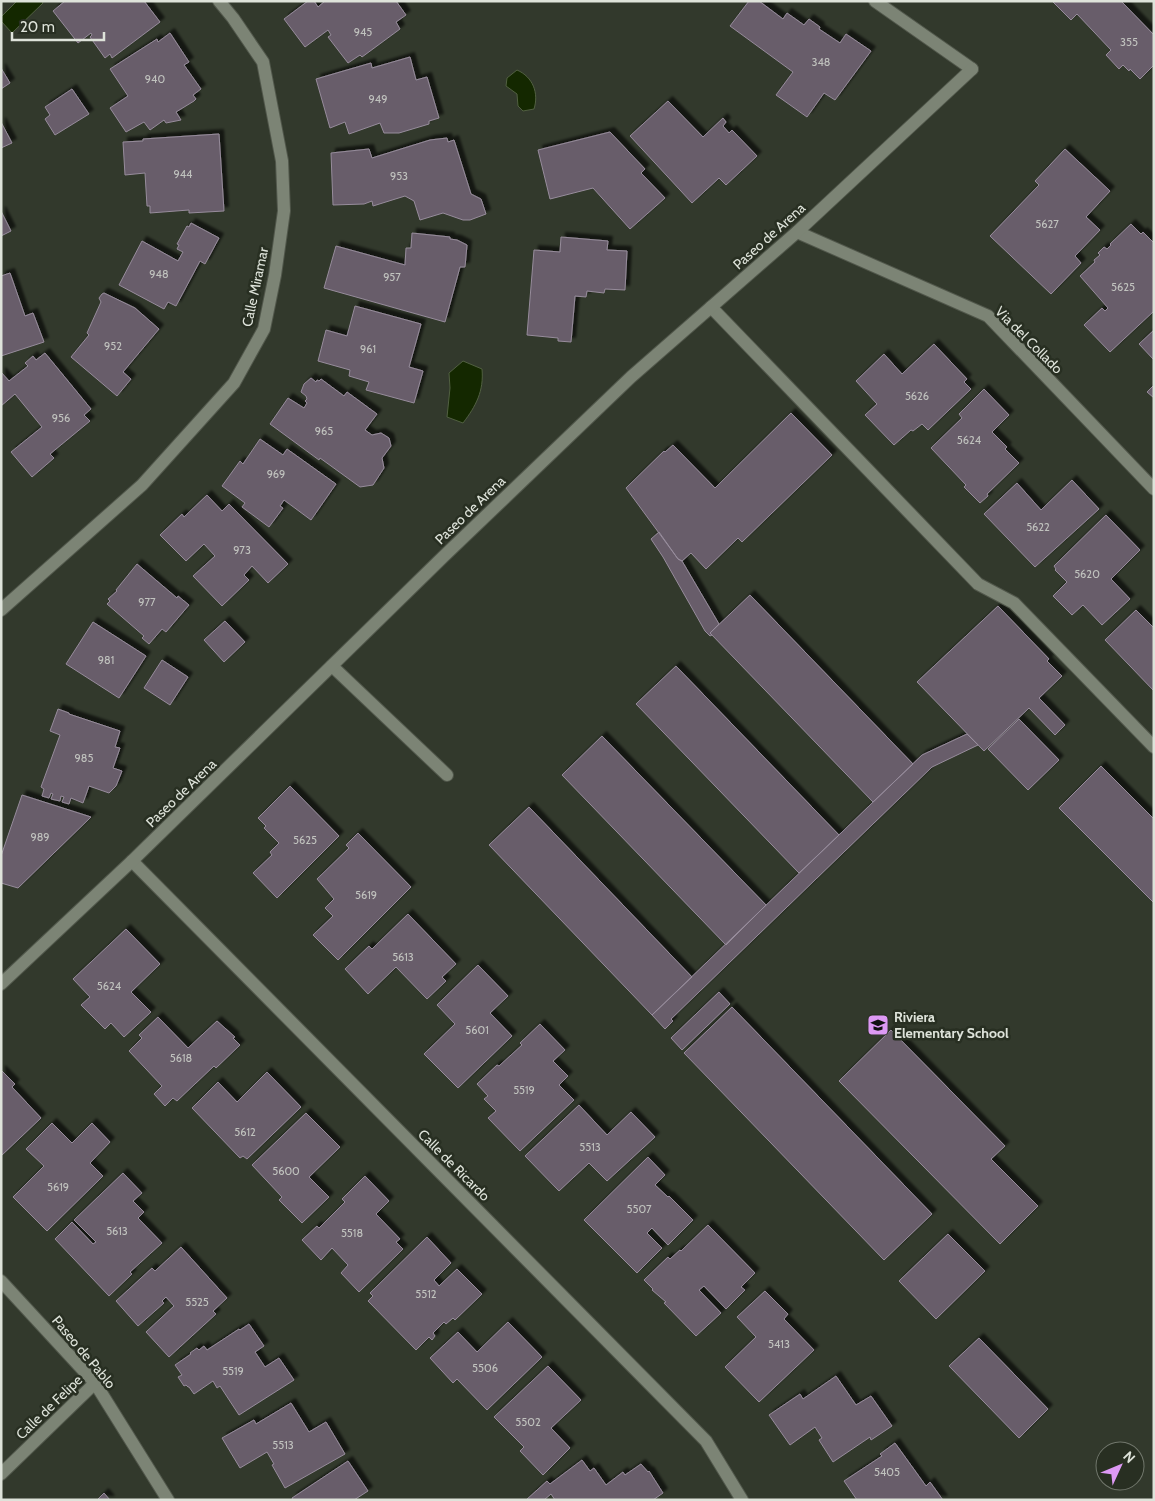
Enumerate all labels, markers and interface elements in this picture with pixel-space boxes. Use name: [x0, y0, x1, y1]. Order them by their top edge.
scale bar: [12, 10, 105, 42]
text: 20 m: [20, 18, 55, 36]
house number: 945: [354, 25, 372, 39]
house number: 355: [1120, 35, 1138, 49]
house number: 348: [812, 55, 830, 69]
house number: 940: [145, 72, 165, 86]
house number: 949: [369, 92, 387, 106]
house number: 944: [174, 167, 193, 181]
house number: 953: [390, 169, 408, 183]
street label: Paseo de Arena: [729, 199, 809, 273]
house number: 5627: [1035, 217, 1059, 231]
street label: Calle Miramar: [238, 245, 272, 328]
house number: 948: [149, 267, 169, 281]
house number: 957: [383, 270, 401, 284]
house number: 5625: [1111, 280, 1135, 294]
street label: Via del Collado: [991, 302, 1067, 378]
house number: 952: [104, 339, 122, 353]
house number: 961: [360, 342, 376, 356]
house number: 5626: [905, 389, 929, 403]
house number: 956: [52, 411, 70, 425]
house number: 965: [315, 424, 333, 438]
house number: 5624: [957, 433, 982, 447]
house number: 969: [267, 467, 285, 481]
street label: Paseo de Arena: [431, 472, 509, 548]
house number: 5622: [1026, 520, 1050, 534]
house number: 973: [233, 543, 251, 557]
house number: 5620: [1074, 567, 1100, 581]
house number: 977: [138, 595, 156, 609]
house number: 981: [98, 653, 114, 667]
house number: 985: [75, 751, 93, 765]
street label: Paseo de Arena: [142, 755, 220, 831]
house number: 989: [30, 830, 50, 844]
house number: 5625: [293, 833, 317, 847]
house number: 5619: [355, 888, 377, 902]
house number: 5613: [392, 950, 414, 964]
house number: 5624: [97, 979, 122, 993]
place label: Riviera Elementary School: [894, 1008, 1009, 1042]
school or university icon: Riviera Elementary School: [866, 1013, 890, 1037]
house number: 5601: [465, 1023, 489, 1037]
house number: 5618: [170, 1051, 192, 1065]
house number: 5519: [513, 1083, 535, 1097]
house number: 5612: [234, 1125, 256, 1139]
street label: Calle de Ricardo: [414, 1125, 494, 1205]
house number: 5513: [579, 1140, 601, 1154]
house number: 5600: [272, 1164, 300, 1178]
house number: 5619: [47, 1180, 69, 1194]
house number: 5507: [627, 1202, 652, 1216]
house number: 5613: [106, 1224, 128, 1238]
house number: 5518: [341, 1226, 363, 1240]
house number: 5512: [415, 1287, 437, 1301]
house number: 5525: [185, 1295, 209, 1309]
street label: Paseo de Pablo: [48, 1312, 120, 1392]
house number: 5413: [768, 1337, 790, 1351]
house number: 5506: [472, 1361, 498, 1375]
house number: 5519: [222, 1364, 244, 1378]
street label: Calle de Felipe: [12, 1371, 86, 1443]
house number: 5502: [515, 1415, 541, 1429]
house number: 5513: [272, 1438, 294, 1452]
north arrow: [1095, 1441, 1145, 1491]
text: N: [1119, 1447, 1139, 1467]
house number: 5405: [874, 1465, 900, 1479]

